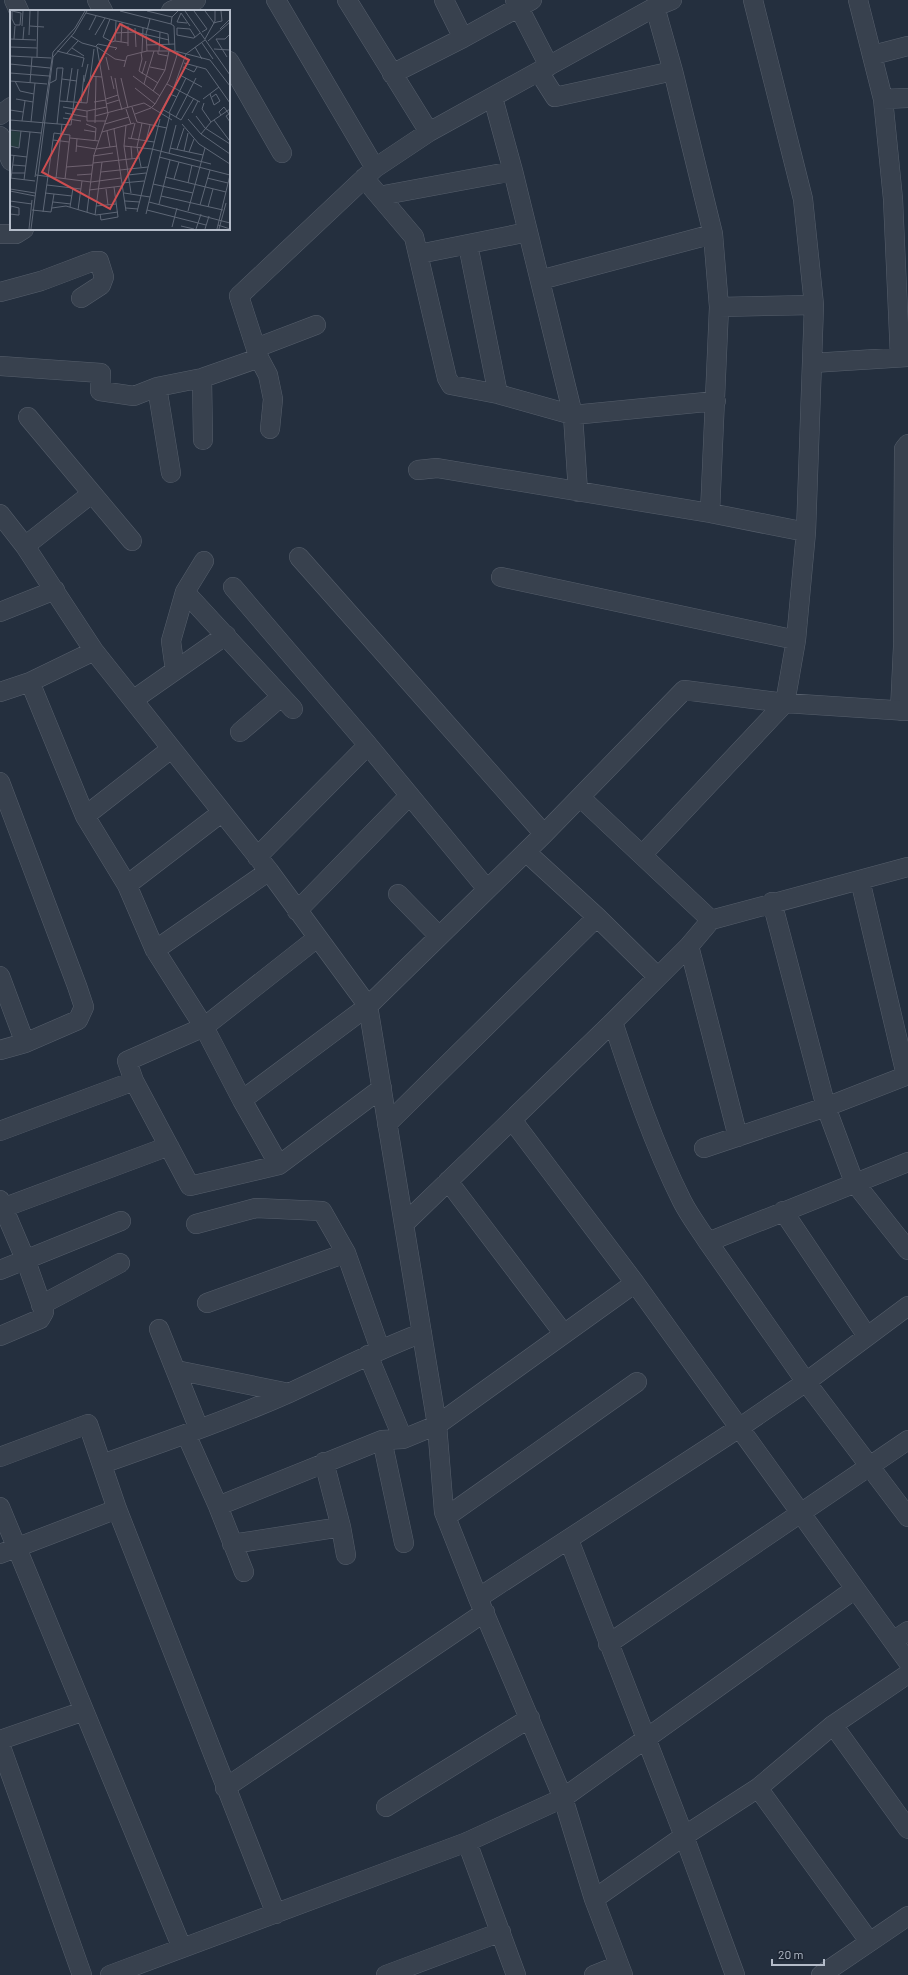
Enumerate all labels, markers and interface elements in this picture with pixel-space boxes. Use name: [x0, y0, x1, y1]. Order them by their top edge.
inset map: [10, 10, 230, 230]
scale bar: [772, 1941, 824, 1967]
text: 20 m: [778, 1947, 804, 1961]

